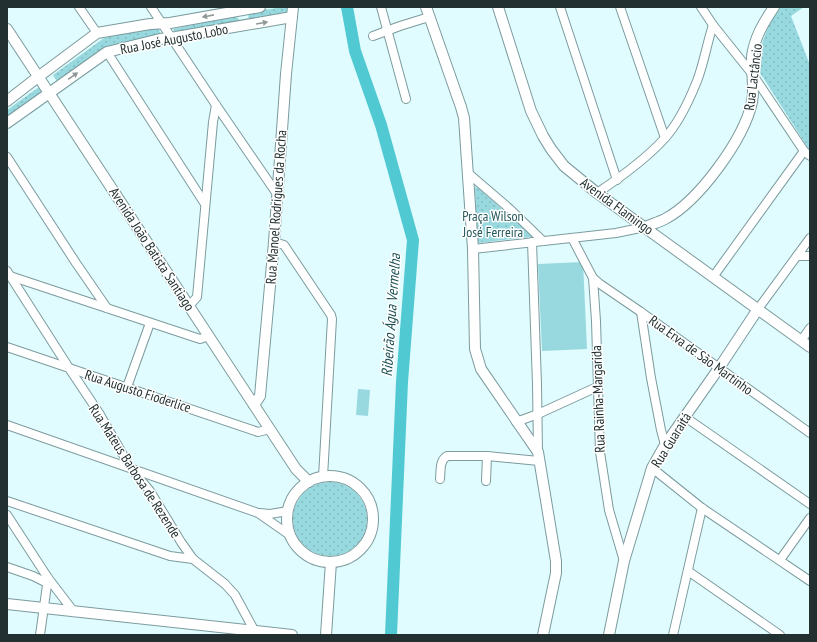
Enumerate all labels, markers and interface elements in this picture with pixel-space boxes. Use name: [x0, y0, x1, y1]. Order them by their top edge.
one-way arrow: [202, 13, 214, 19]
one-way arrow: [256, 19, 268, 25]
street label: Rua José Augusto Lobo: [119, 20, 229, 58]
street label: Rua Lactâncio: [740, 43, 766, 111]
one-way arrow: [68, 72, 78, 80]
street label: Rua Manoel Rodrigues da Rocha: [262, 129, 290, 285]
street label: Avenida Flamingo: [577, 173, 657, 239]
street label: Avenida João Batista Santiago: [105, 184, 199, 314]
park label: Praça Wilson José Ferreira: [462, 207, 524, 241]
water label: Ribeirão Água Vermelha: [377, 252, 404, 377]
street label: Rua Erva de São Martinho: [645, 311, 757, 399]
street label: Rua Rainha-Margarida: [587, 345, 609, 453]
street label: Rua Augusto Fioderlice: [83, 365, 194, 417]
street label: Rua Mateus Barbosa de Rezende: [85, 401, 185, 541]
street label: Rua Guaraitá: [647, 409, 695, 471]

